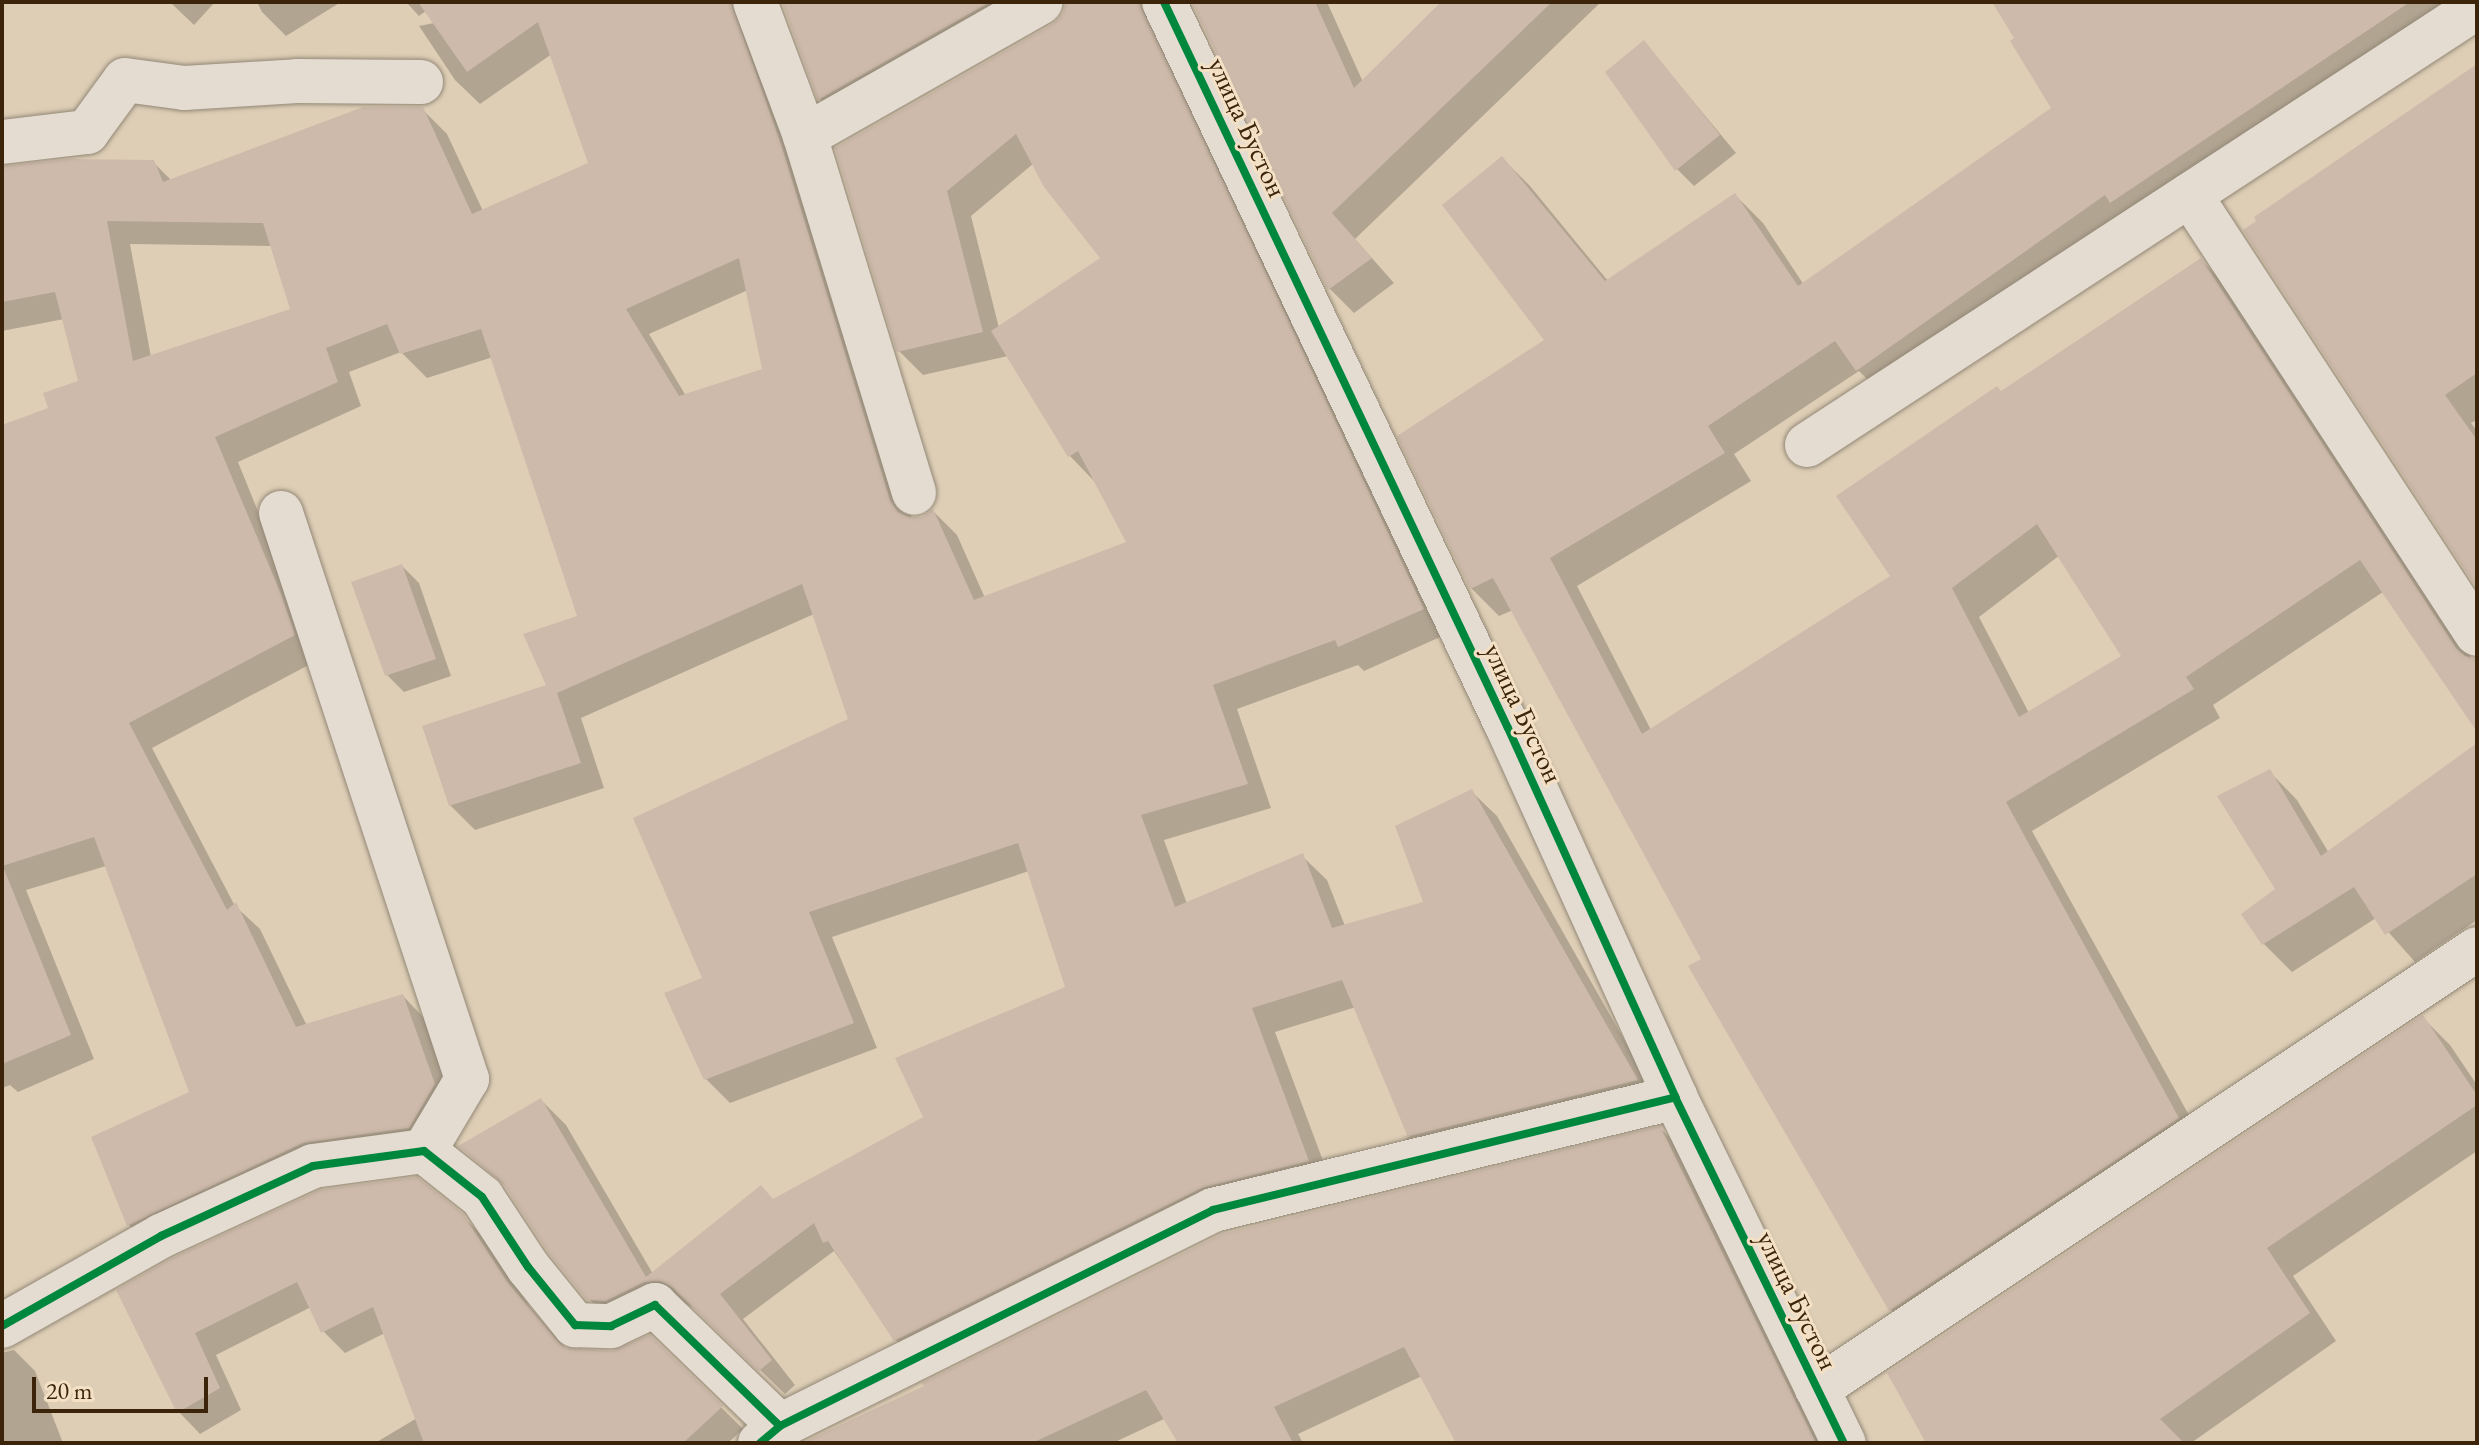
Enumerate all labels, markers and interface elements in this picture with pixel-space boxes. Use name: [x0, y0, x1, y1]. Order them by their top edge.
street label: улица Бустон: [1201, 52, 1295, 202]
street label: улица Бустон: [1477, 638, 1571, 788]
street label: улица Бустон: [1750, 1225, 1846, 1375]
scale bar: [36, 1361, 212, 1411]
text: 20 m: [46, 1375, 93, 1406]

